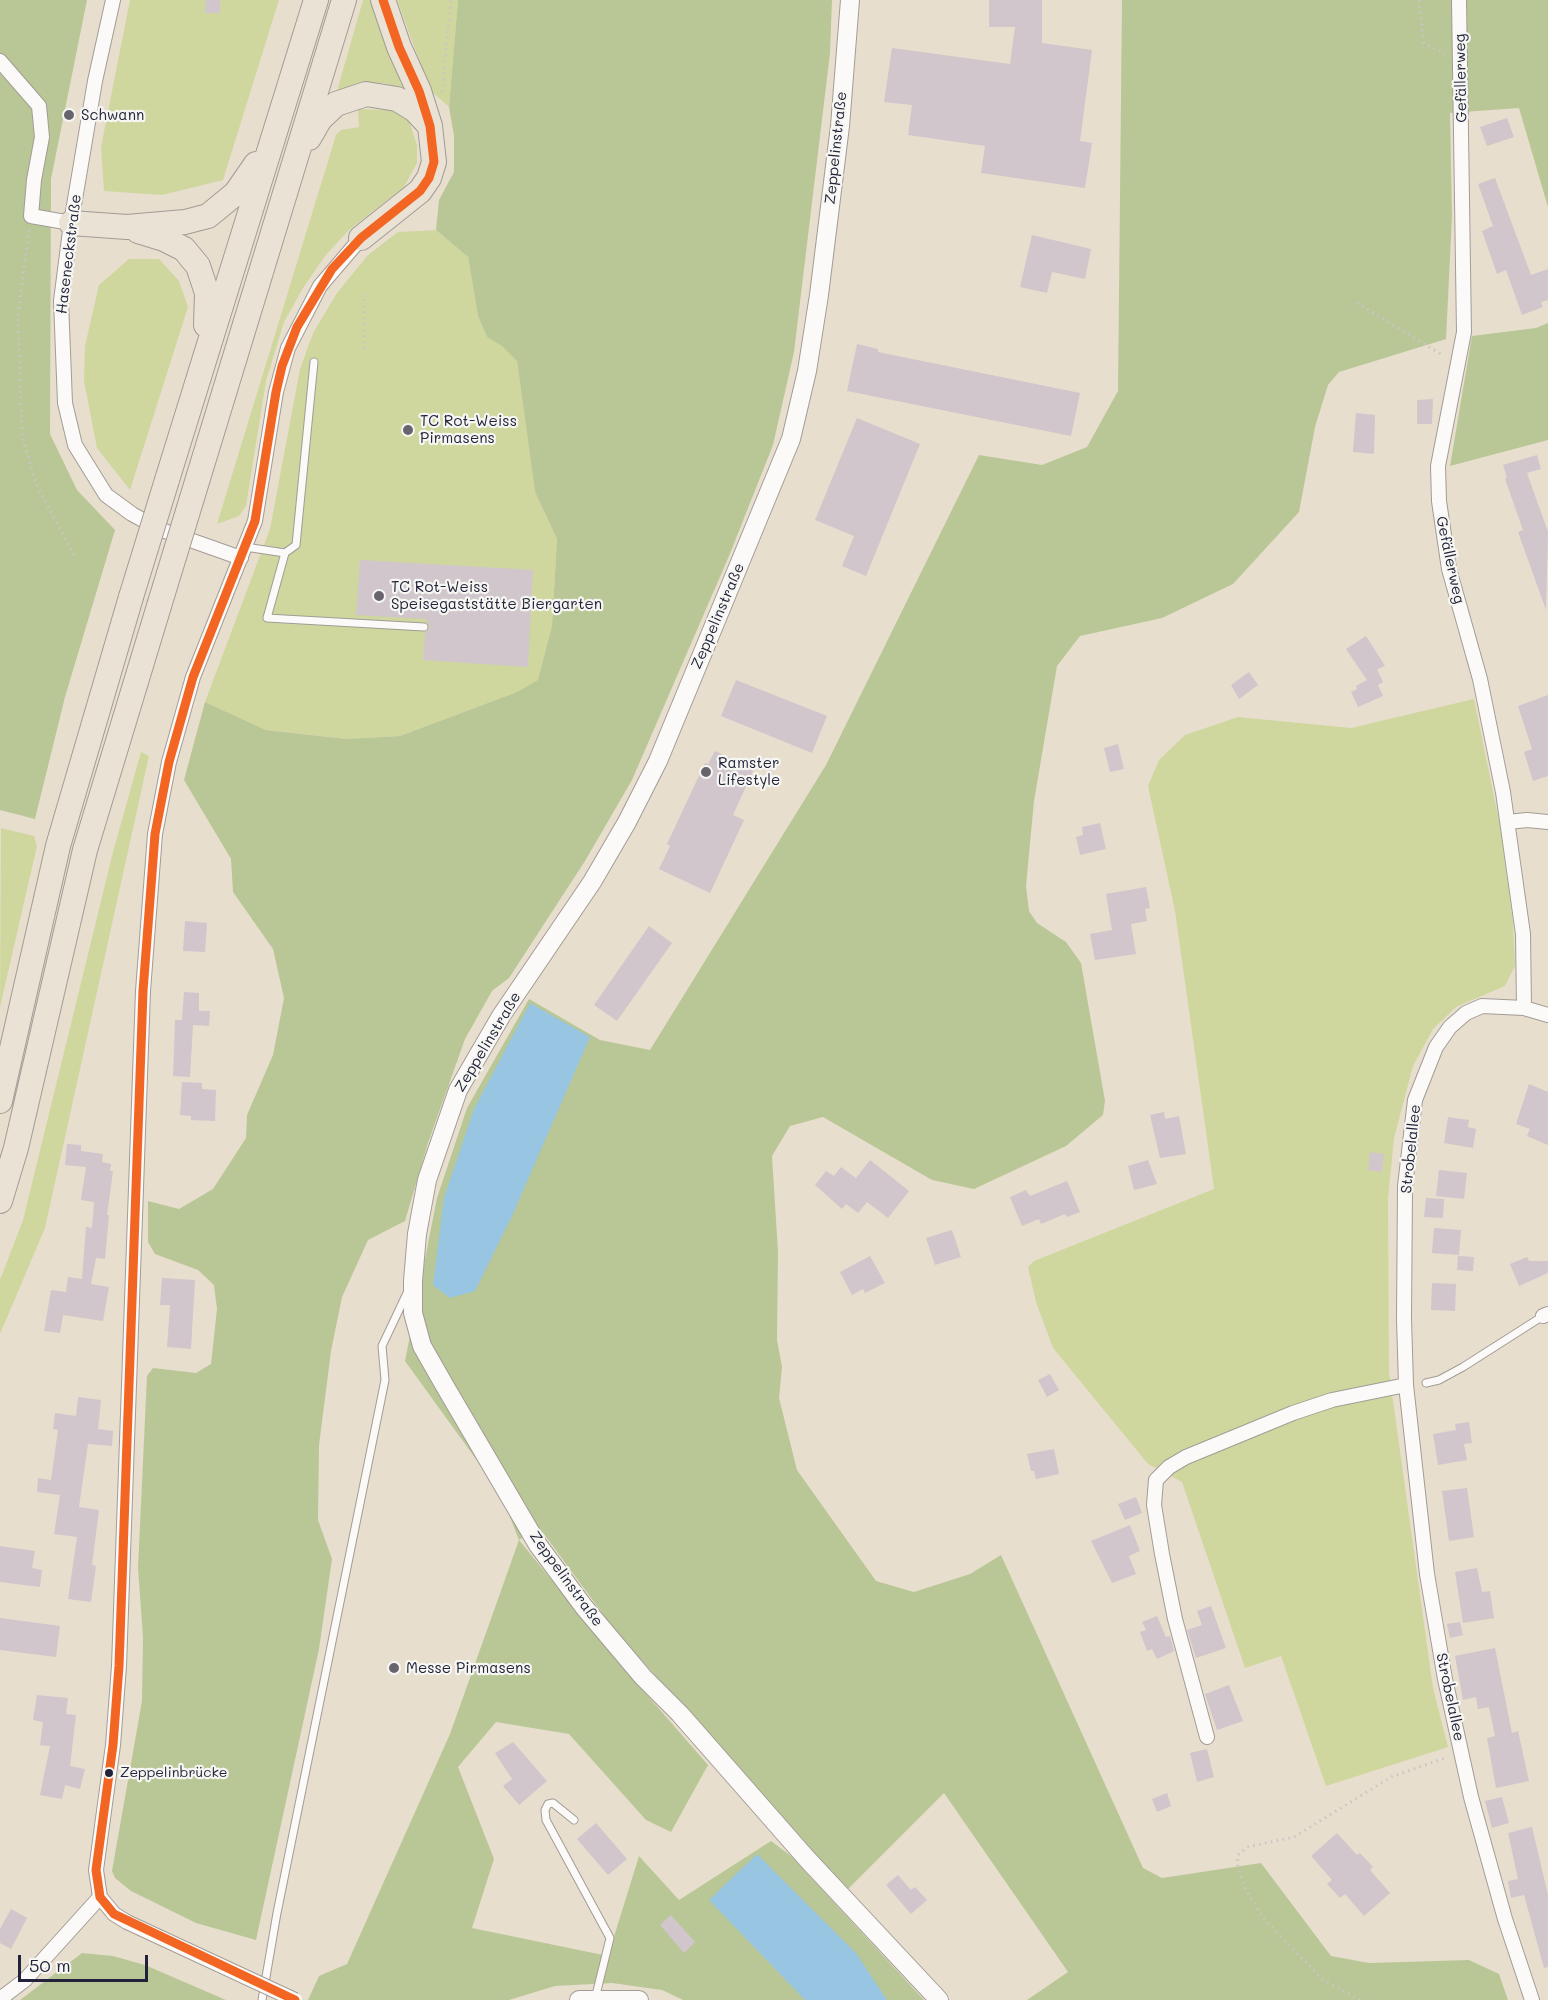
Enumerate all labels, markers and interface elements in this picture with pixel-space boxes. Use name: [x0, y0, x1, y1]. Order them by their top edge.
street label: Gefällerweg: [1451, 33, 1471, 123]
street label: Zeppelinstraße: [821, 91, 851, 205]
place label: Schwann: [81, 106, 144, 124]
marker: Schwann: [62, 108, 76, 122]
street label: Haseneckstraße: [53, 193, 85, 315]
place label: TC Rot-Weiss Pirmasens: [420, 412, 517, 447]
marker: TC Rot-Weiss Pirmasens: [401, 423, 415, 437]
street label: Gefällerweg: [1432, 515, 1468, 605]
street label: Zeppelinstraße: [688, 560, 748, 672]
place label: TC Rot-Weiss Speisegaststätte Biergarten: [391, 578, 602, 613]
marker: TC Rot-Weiss Speisegaststätte Biergarten: [372, 589, 386, 603]
place label: Ramster Lifestyle: [718, 754, 780, 789]
marker: Ramster Lifestyle: [699, 765, 713, 779]
street label: Zeppelinstraße: [451, 989, 525, 1095]
street label: Strobelallee: [1397, 1104, 1425, 1194]
street label: Zeppelinstraße: [525, 1528, 607, 1630]
street label: Strobelallee: [1432, 1651, 1468, 1743]
place label: Messe Pirmasens: [406, 1659, 531, 1677]
marker: Messe Pirmasens: [387, 1661, 401, 1675]
place label: Zeppelinbrücke: [120, 1765, 228, 1781]
marker: Zeppelinbrücke: [103, 1767, 115, 1779]
scale bar: [21, 1943, 152, 1981]
text: 50 m: [29, 1953, 71, 1977]

